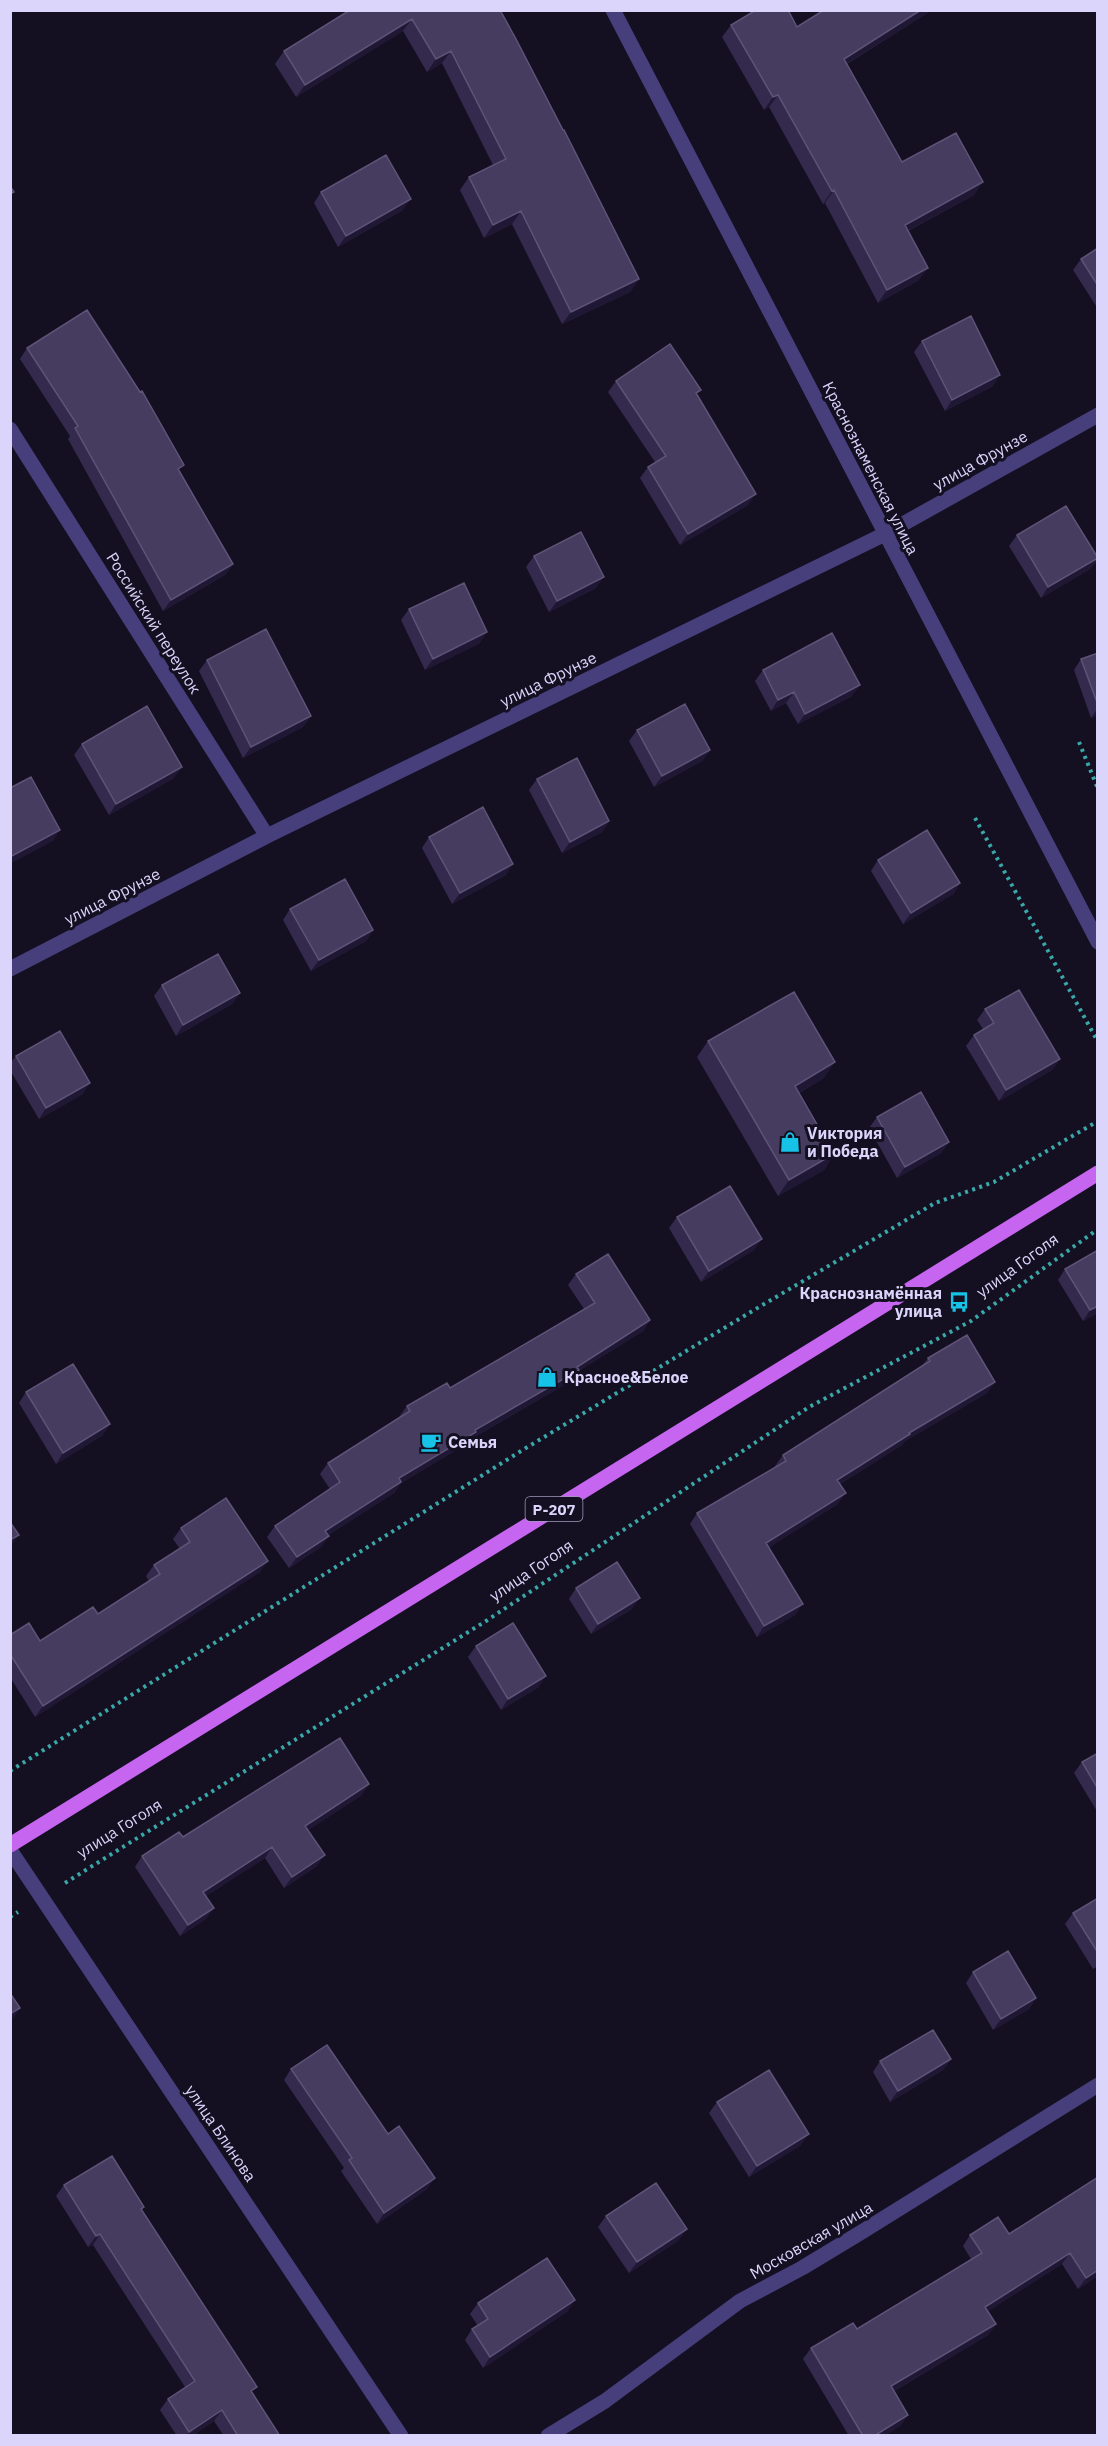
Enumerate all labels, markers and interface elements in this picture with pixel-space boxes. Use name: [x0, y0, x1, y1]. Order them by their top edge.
street label: Краснознаменская улица: [819, 378, 924, 558]
street label: улица Фрунзе: [929, 426, 1031, 494]
street label: Российский переулок: [102, 549, 206, 698]
street label: улица Фрунзе: [496, 647, 600, 711]
street label: улица Фрунзе: [61, 863, 164, 929]
place label: Vиктория и Победа: [807, 1123, 882, 1161]
shop icon: Vиктория и Победа: [778, 1130, 802, 1154]
street label: улица Гоголя: [972, 1229, 1062, 1301]
place label: Краснознамённая улица: [799, 1283, 942, 1321]
bus stop icon: Краснознамённая улица: [947, 1290, 971, 1314]
shop icon: Красное&Белое: [535, 1365, 559, 1389]
place label: Красное&Белое: [564, 1367, 688, 1387]
cafe icon: Семья: [419, 1430, 443, 1454]
place label: Семья: [448, 1432, 497, 1452]
road number: Р-207: [526, 1497, 582, 1521]
street label: улица Гоголя: [485, 1535, 577, 1605]
street label: улица Гоголя: [73, 1794, 165, 1862]
street label: улица Блинова: [181, 2081, 261, 2186]
street label: Московская улица: [746, 2197, 876, 2283]

